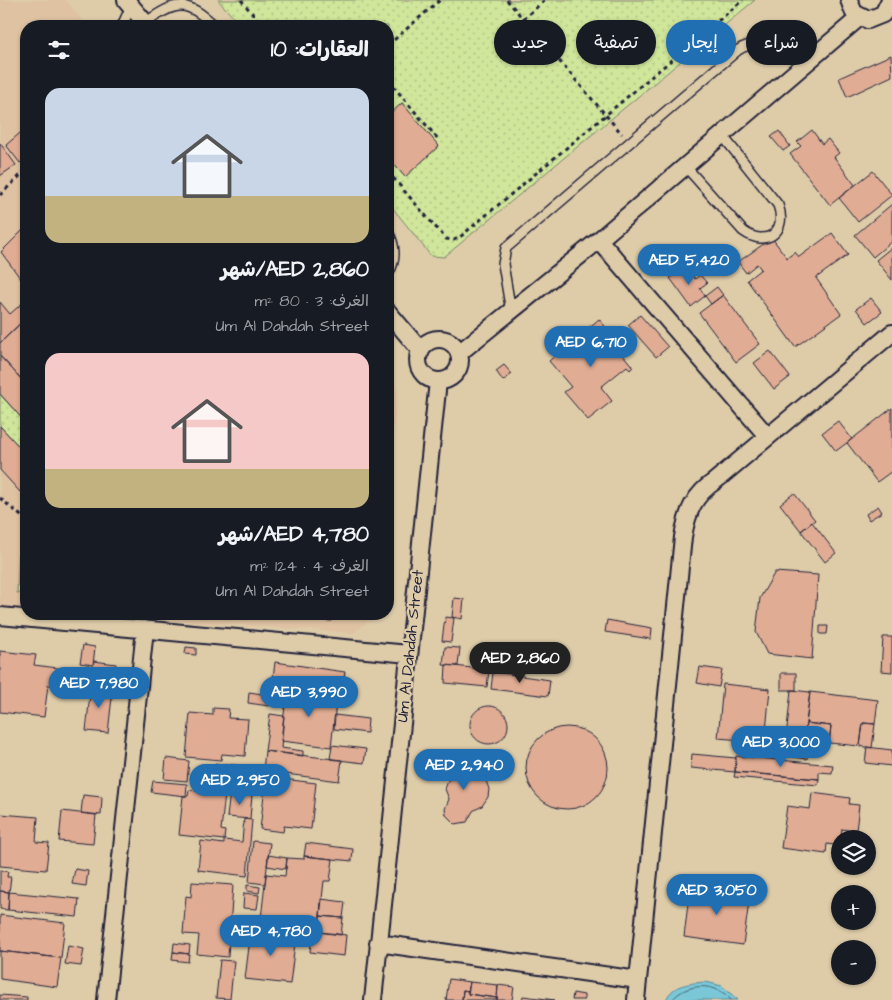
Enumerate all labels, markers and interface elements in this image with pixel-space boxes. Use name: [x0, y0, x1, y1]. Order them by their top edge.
chip: جديد: [494, 20, 566, 65]
chip: تصفية: [576, 20, 656, 65]
chip: إيجار: [666, 20, 736, 65]
chip: شراء: [746, 20, 817, 65]
text: العقارات: 10: [271, 35, 369, 64]
icon: filters: [45, 36, 73, 64]
icon: home: [162, 121, 252, 211]
pin: AED 5,420: [632, 244, 746, 286]
text: AED 5,420: [649, 249, 729, 271]
text: AED 2,860/شهر: [221, 255, 369, 284]
text: الغرف: 3 · 80 m²: [254, 290, 369, 312]
text: Um Al Dahdah Street: [216, 315, 369, 337]
pin: AED 6,710: [534, 326, 648, 368]
text: AED 6,710: [555, 331, 627, 353]
icon: home: [162, 386, 252, 476]
text: AED 4,780/شهر: [219, 520, 369, 549]
text: الغرف: 4 · 124 m²: [250, 555, 369, 577]
street label: Um Al Dahdah Street: [391, 568, 429, 723]
text: Um Al Dahdah Street: [216, 580, 369, 602]
pin: AED 2,860: [463, 642, 577, 684]
text: AED 2,860: [481, 647, 560, 669]
pin: AED 7,980: [42, 666, 156, 709]
text: AED 7,980: [60, 672, 138, 694]
pin: AED 3,990: [252, 676, 366, 718]
text: AED 3,990: [271, 681, 347, 703]
pin: AED 3,000: [724, 726, 838, 768]
text: AED 3,000: [742, 731, 820, 753]
pin: AED 2,940: [407, 748, 521, 791]
text: AED 2,940: [425, 754, 503, 776]
pin: AED 2,950: [183, 764, 297, 806]
text: AED 2,950: [200, 769, 280, 791]
map controls: [831, 830, 876, 985]
button: layers: [831, 830, 876, 875]
pin: AED 3,050: [660, 874, 774, 916]
text: AED 3,050: [678, 879, 757, 901]
button: +: [831, 885, 876, 930]
pin: AED 4,780: [214, 914, 328, 957]
text: AED 4,780: [231, 920, 311, 942]
button: −: [831, 940, 876, 985]

